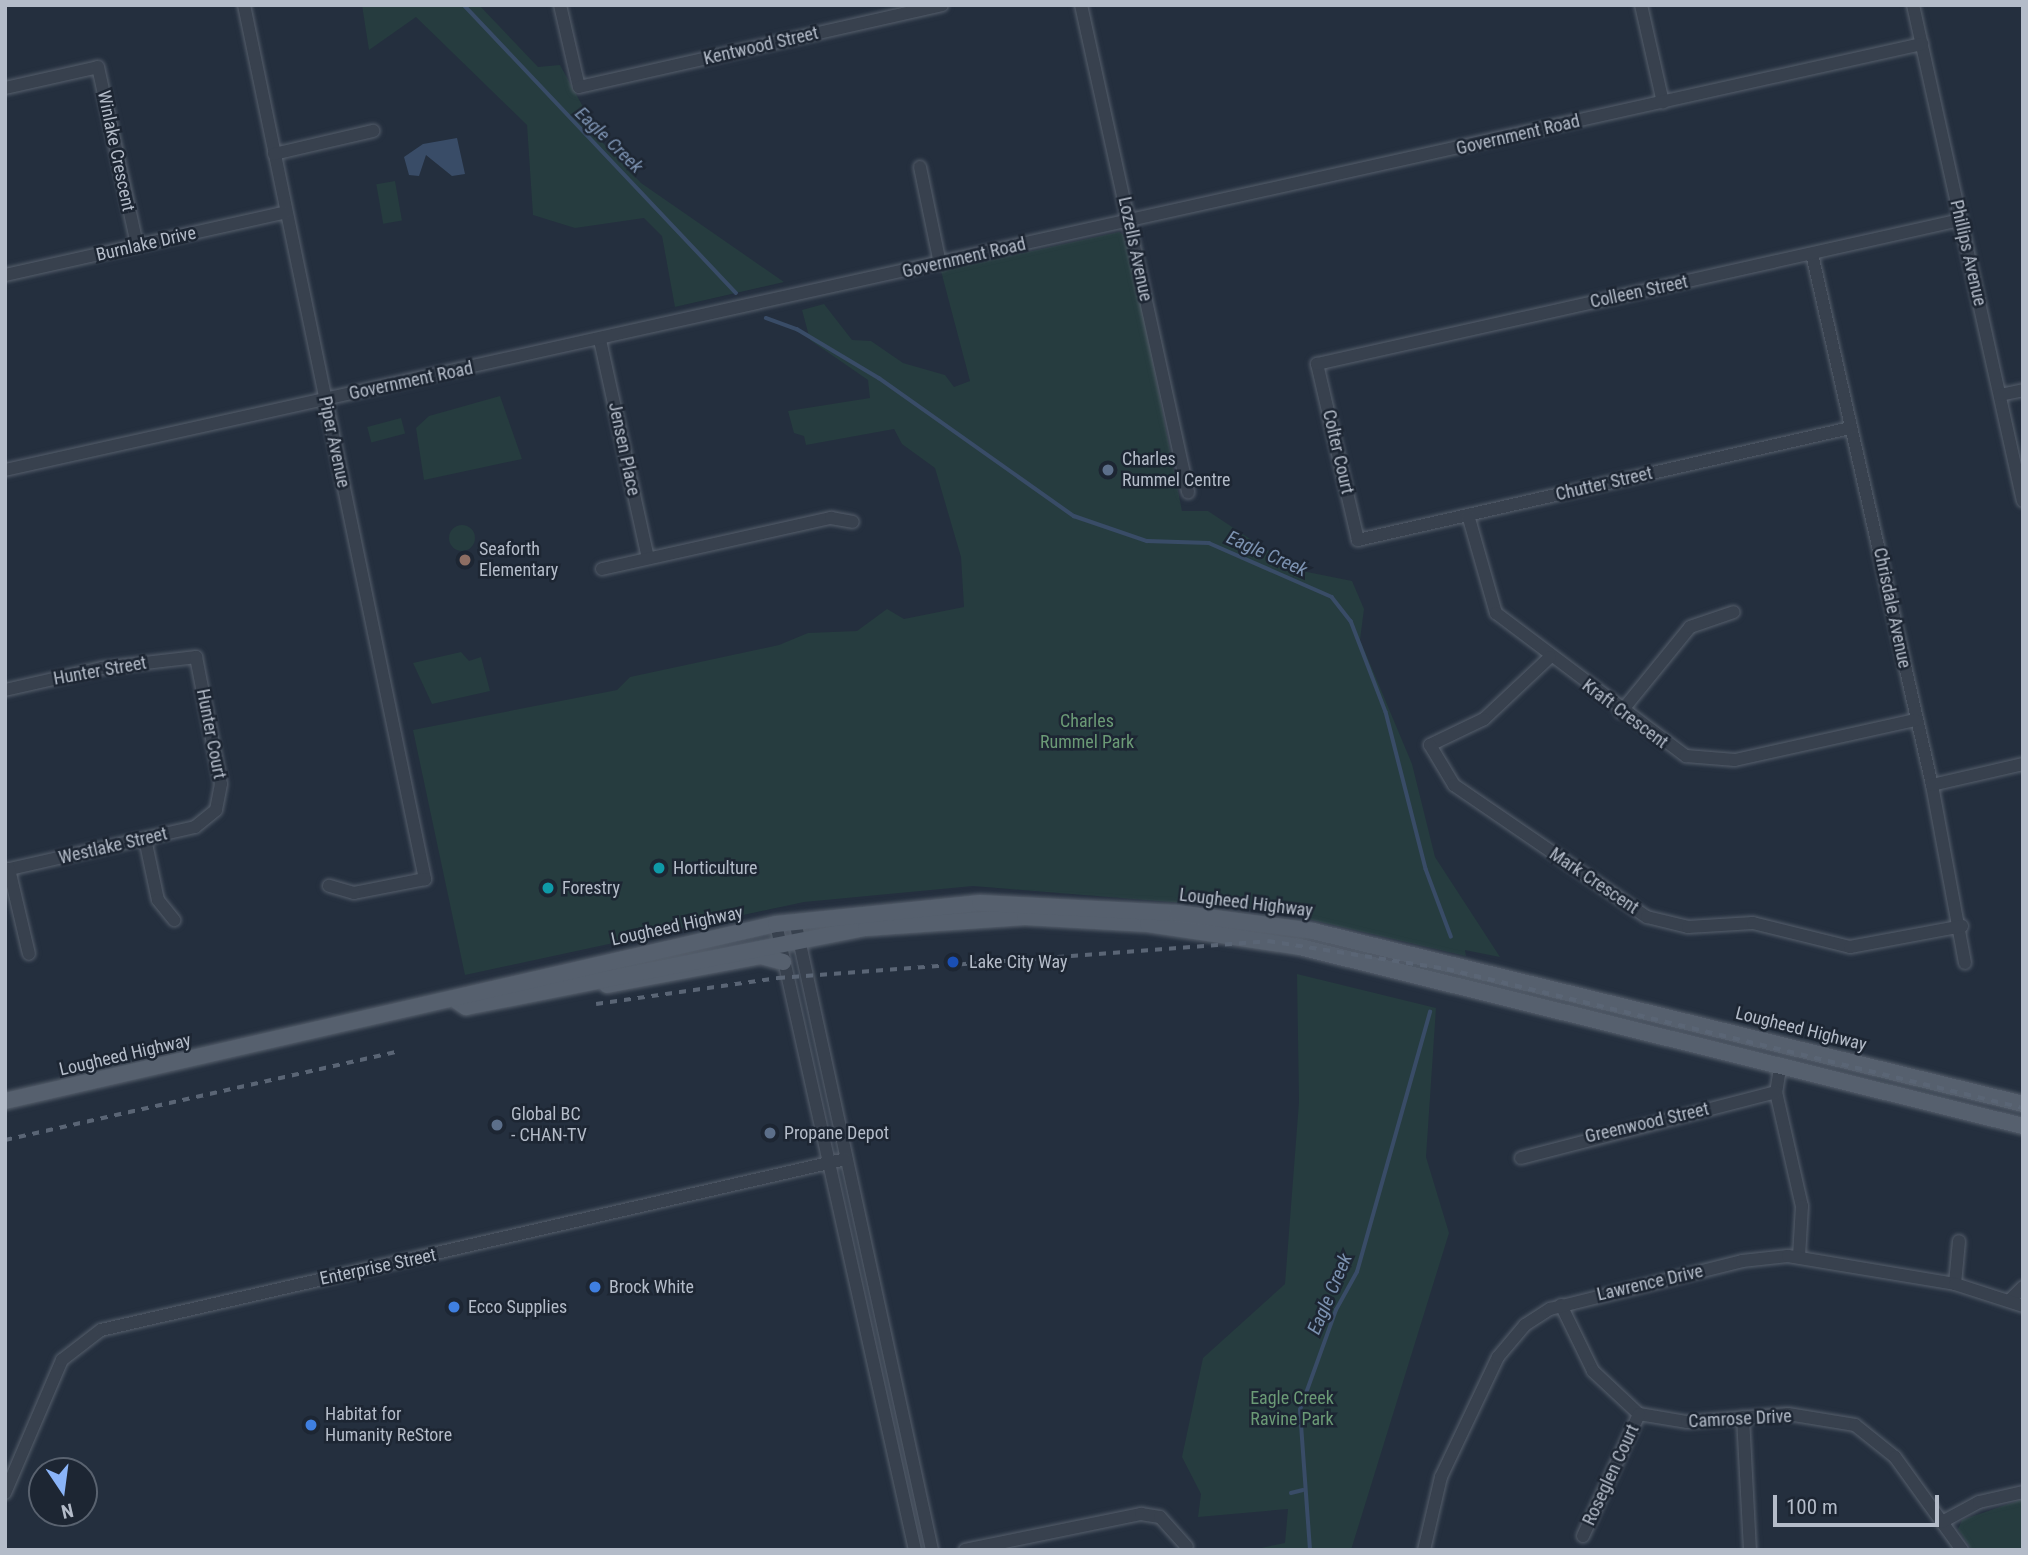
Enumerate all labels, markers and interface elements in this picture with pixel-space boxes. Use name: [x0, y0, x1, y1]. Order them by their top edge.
street label: Kentwood Street: [702, 22, 820, 70]
street label: Winlake Crescent: [93, 89, 139, 213]
water label: Eagle Creek: [570, 102, 648, 178]
street label: Government Road: [1454, 110, 1582, 160]
street label: Lozells Avenue: [1113, 195, 1157, 303]
street label: Phillips Avenue: [1945, 198, 1991, 308]
street label: Burnlake Drive: [94, 222, 198, 266]
street label: Government Road: [900, 233, 1028, 283]
street label: Colleen Street: [1588, 271, 1690, 313]
street label: Government Road: [347, 357, 475, 405]
street label: Piper Avenue: [314, 394, 354, 490]
street label: Jensen Place: [604, 400, 644, 498]
street label: Colter Court: [1318, 408, 1358, 496]
place label: Charles Rummel Centre: [1122, 449, 1231, 491]
marker: Charles Rummel Centre: [1100, 462, 1116, 478]
street label: Chutter Street: [1554, 462, 1654, 506]
water label: Eagle Creek: [1223, 526, 1311, 582]
place label: Seaforth Elementary: [479, 539, 558, 582]
street label: Chrisdale Avenue: [1869, 546, 1915, 670]
marker: Seaforth Elementary: [457, 552, 473, 568]
street label: Hunter Street: [52, 652, 148, 690]
street label: Kraft Crescent: [1578, 675, 1672, 753]
street label: Hunter Court: [192, 687, 230, 781]
park label: Charles Rummel Park: [1040, 711, 1134, 754]
street label: Westlake Street: [57, 823, 169, 869]
street label: Mark Crescent: [1545, 843, 1643, 919]
place label: Horticulture: [673, 857, 758, 879]
marker: Horticulture: [651, 860, 667, 876]
place label: Forestry: [562, 877, 620, 899]
marker: Forestry: [540, 880, 556, 896]
street label: Lougheed Highway: [1178, 884, 1314, 922]
street label: Lougheed Highway: [609, 901, 745, 951]
place label: Lake City Way: [969, 951, 1067, 973]
marker: Lake City Way: [943, 952, 963, 972]
street label: Lougheed Highway: [1733, 1002, 1869, 1056]
street label: Lougheed Highway: [57, 1029, 193, 1081]
street label: Greenwood Street: [1583, 1098, 1711, 1148]
place label: Global BC - CHAN-TV: [511, 1104, 587, 1146]
marker: Global BC - CHAN-TV: [489, 1117, 505, 1133]
place label: Propane Depot: [784, 1122, 889, 1144]
marker: Propane Depot: [762, 1125, 778, 1141]
street label: Enterprise Street: [318, 1244, 438, 1290]
water label: Eagle Creek: [1303, 1250, 1357, 1338]
street label: Lawrence Drive: [1595, 1260, 1705, 1306]
place label: Brock White: [609, 1276, 694, 1298]
marker: Brock White: [587, 1279, 603, 1295]
place label: Ecco Supplies: [468, 1296, 567, 1318]
marker: Ecco Supplies: [446, 1299, 462, 1315]
park label: Eagle Creek Ravine Park: [1250, 1388, 1334, 1430]
place label: Habitat for Humanity ReStore: [325, 1404, 452, 1446]
street label: Camrose Drive: [1688, 1406, 1792, 1432]
marker: Habitat for Humanity ReStore: [303, 1417, 319, 1433]
street label: Roseglen Court: [1578, 1421, 1644, 1529]
north arrow: [28, 1457, 98, 1527]
scale bar: [1776, 1482, 1942, 1526]
text: 100 m: [1786, 1495, 1838, 1519]
text: N: [59, 1498, 76, 1524]

